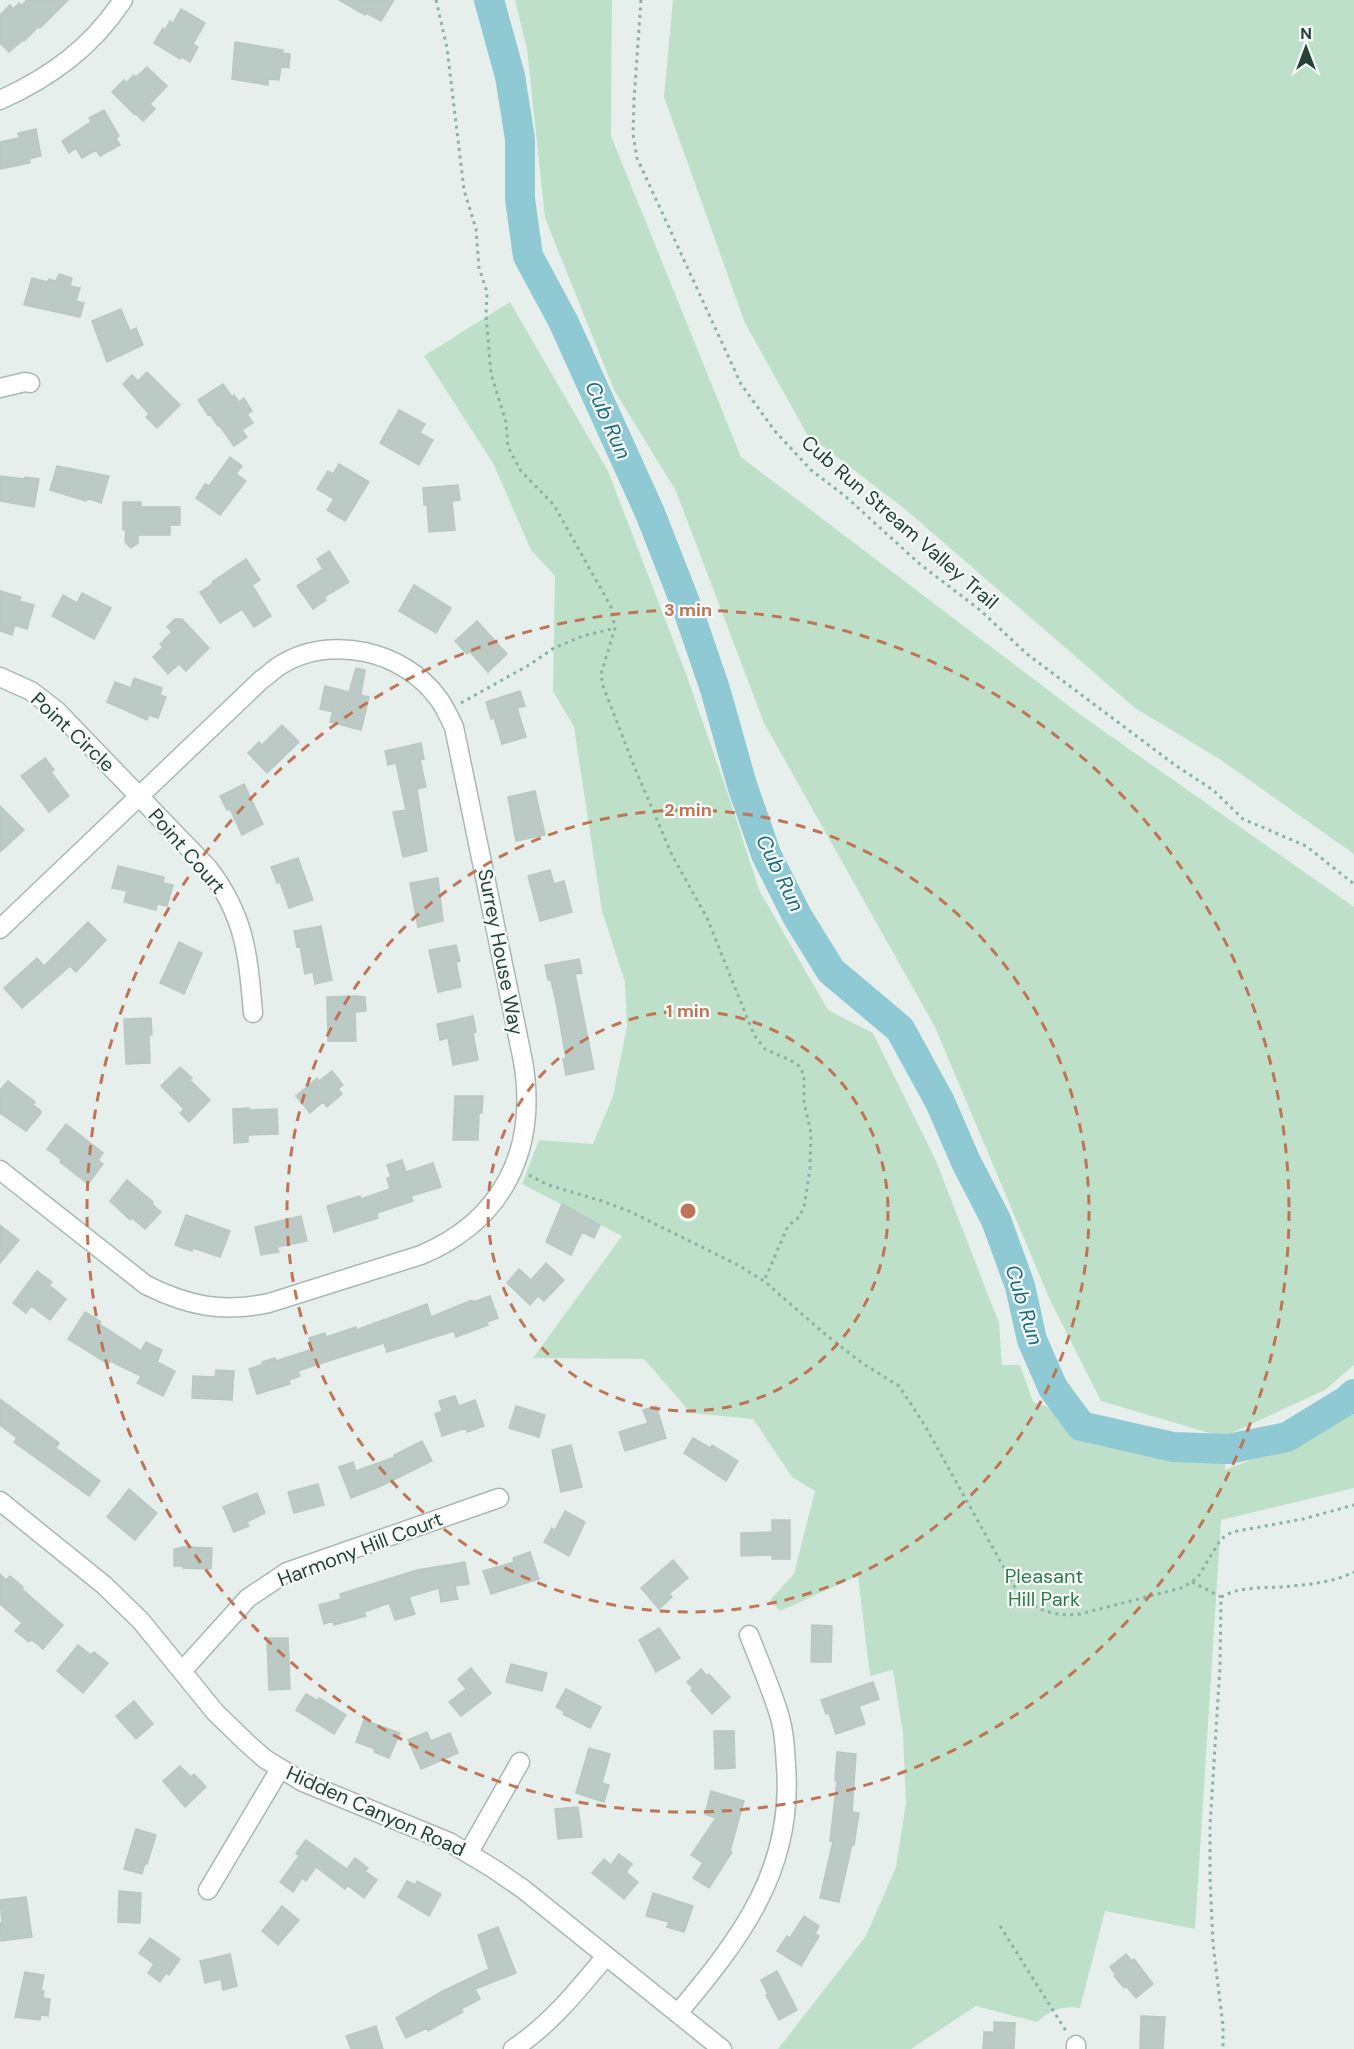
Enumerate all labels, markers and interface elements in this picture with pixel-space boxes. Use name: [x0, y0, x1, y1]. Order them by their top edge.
north arrow: [1276, 18, 1336, 78]
text: N: [1300, 23, 1312, 44]
water label: Cub Run: [578, 377, 638, 463]
street label: Cub Run Stream Valley Trail: [796, 429, 1004, 615]
text: 3 min: [664, 598, 712, 622]
street label: Point Circle: [25, 686, 121, 778]
text: 2 min: [664, 798, 712, 822]
street label: Point Court: [143, 803, 231, 899]
water label: Cub Run: [749, 830, 811, 916]
street label: Surrey House Way: [472, 867, 530, 1037]
text: 1 min: [666, 999, 710, 1023]
centre of rings: [678, 1201, 698, 1221]
water label: Cub Run: [999, 1261, 1049, 1349]
street label: Harmony Hill Court: [274, 1505, 446, 1592]
park label: Pleasant Hill Park: [1005, 1563, 1083, 1612]
street label: Hidden Canyon Road: [282, 1760, 470, 1862]

